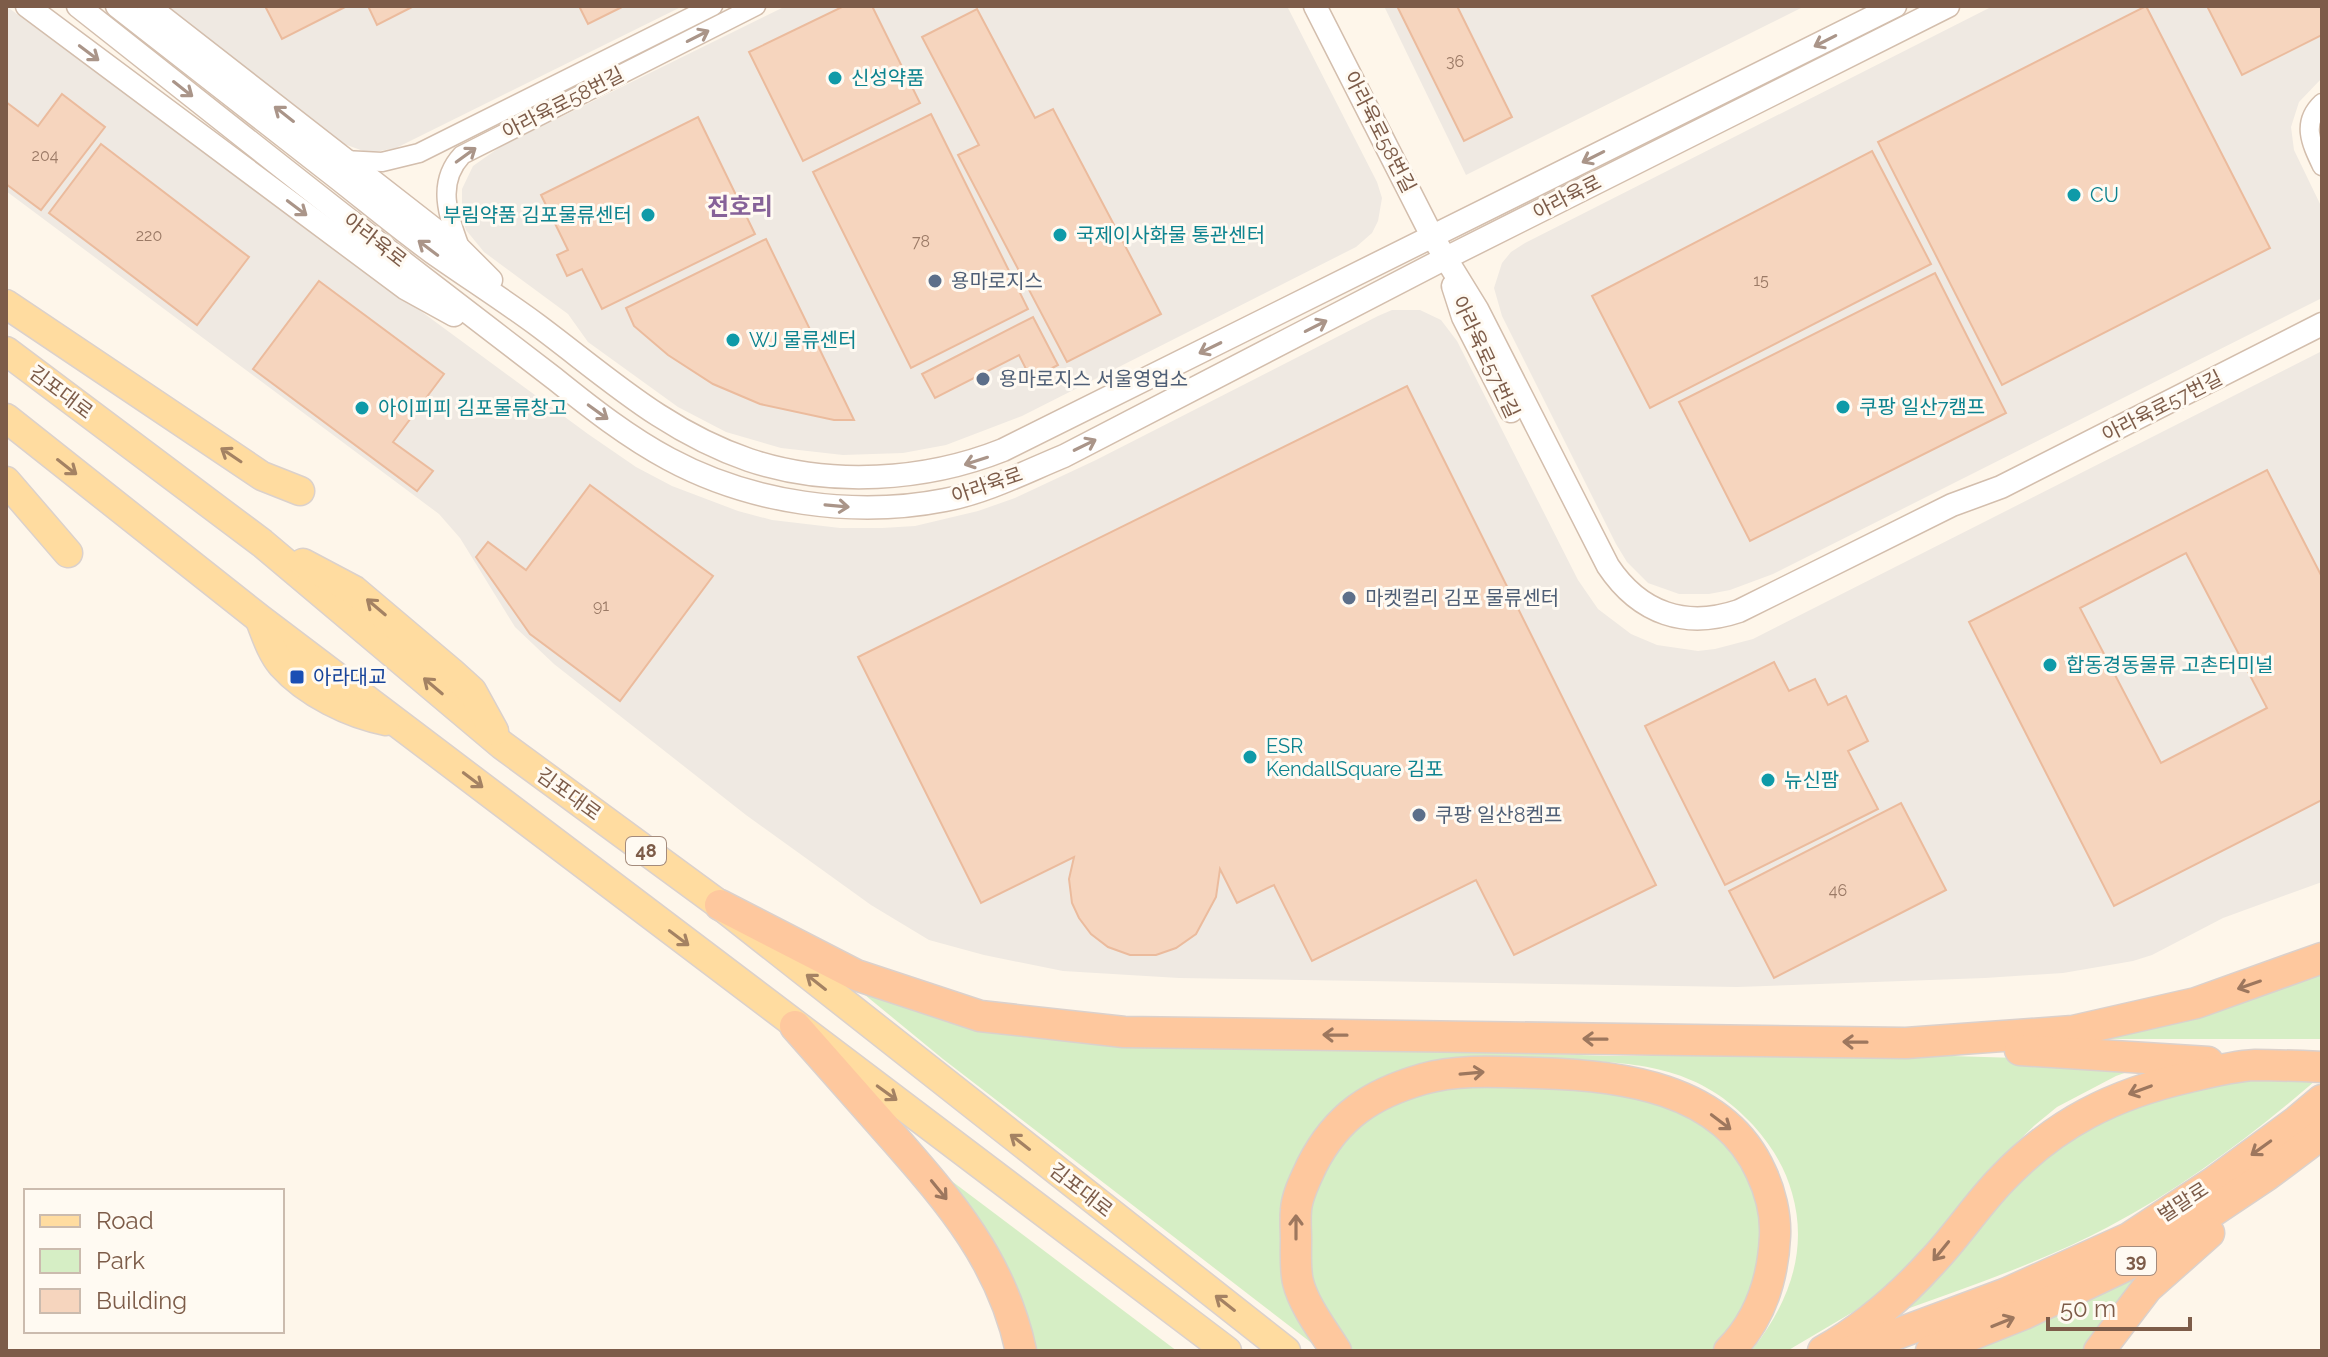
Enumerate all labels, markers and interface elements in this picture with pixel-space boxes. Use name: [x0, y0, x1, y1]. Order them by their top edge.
one-way arrow: [685, 28, 709, 43]
one-way arrow: [1814, 33, 1838, 49]
one-way arrow: [78, 44, 100, 61]
house number: 36: [1446, 52, 1464, 71]
street label: 아라육로58번길: [498, 62, 628, 144]
place label: 신성약품: [851, 66, 925, 90]
street label: 아라육로58번길: [1339, 67, 1421, 197]
marker: 신성약품: [826, 69, 844, 87]
one-way arrow: [172, 80, 193, 98]
one-way arrow: [274, 106, 295, 123]
house number: 204: [32, 146, 59, 165]
one-way arrow: [455, 146, 477, 163]
one-way arrow: [1581, 150, 1605, 165]
street label: 아라육로: [1529, 170, 1605, 224]
place label: CU: [2090, 183, 2119, 207]
marker: CU: [2065, 186, 2083, 204]
district label: 전호리: [707, 192, 773, 221]
one-way arrow: [286, 200, 308, 217]
place label: 부림약품 김포물류센터: [443, 203, 632, 227]
marker: 부림약품 김포물류센터: [639, 206, 657, 224]
street label: 아라육로: [339, 208, 411, 272]
place label: 국제이사화물 통관센터: [1076, 223, 1265, 247]
house number: 220: [136, 226, 162, 245]
marker: 국제이사화물 통관센터: [1051, 226, 1069, 244]
house number: 78: [912, 232, 930, 251]
one-way arrow: [418, 240, 439, 257]
place label: 용마로지스: [951, 269, 1043, 293]
house number: 15: [1753, 271, 1769, 290]
marker: 용마로지스: [926, 272, 944, 290]
street label: 아라육로57번길: [1447, 292, 1525, 422]
one-way arrow: [1304, 317, 1328, 333]
place label: WJ 물류센터: [749, 328, 857, 352]
marker: WJ 물류센터: [724, 331, 742, 349]
one-way arrow: [1198, 340, 1222, 356]
street label: 김포대로: [24, 360, 98, 424]
street label: 아라육로57번길: [2098, 365, 2226, 447]
place label: 용마로지스 서울영업소: [999, 367, 1188, 391]
marker: 용마로지스 서울영업소: [974, 370, 992, 388]
place label: 쿠팡 일산7캠프: [1859, 395, 1985, 419]
place label: 아이피피 김포물류창고: [378, 396, 567, 420]
marker: 쿠팡 일산7캠프: [1834, 398, 1852, 416]
marker: 아이피피 김포물류창고: [353, 399, 371, 417]
one-way arrow: [587, 404, 609, 421]
one-way arrow: [1073, 437, 1097, 452]
one-way arrow: [221, 447, 243, 463]
one-way arrow: [963, 454, 988, 469]
one-way arrow: [56, 458, 77, 475]
street label: 아라육로: [948, 462, 1026, 508]
one-way arrow: [823, 499, 850, 514]
place label: 마켓컬리 김포 물류센터: [1365, 586, 1559, 610]
marker: 마켓컬리 김포 물류센터: [1340, 589, 1358, 607]
house number: 91: [593, 596, 609, 615]
one-way arrow: [366, 598, 387, 616]
place label: 합동경동물류 고촌터미널: [2066, 653, 2274, 677]
marker: 합동경동물류 고촌터미널: [2041, 656, 2059, 674]
place label: 아라대교: [313, 665, 387, 689]
marker: 아라대교: [288, 668, 306, 686]
one-way arrow: [423, 677, 443, 695]
place label: ESR KendallSquare 김포: [1266, 734, 1443, 781]
marker: ESR KendallSquare 김포: [1241, 748, 1259, 766]
street label: 김포대로: [532, 763, 606, 825]
place label: 뉴신팜: [1784, 768, 1839, 792]
one-way arrow: [461, 771, 483, 788]
marker: 뉴신팜: [1759, 771, 1777, 789]
place label: 쿠팡 일산8켐프: [1435, 803, 1562, 827]
marker: 쿠팡 일산8켐프: [1410, 806, 1428, 824]
road number: 48: [626, 837, 666, 865]
house number: 46: [1829, 881, 1847, 900]
one-way arrow: [668, 929, 689, 946]
one-way arrow: [806, 973, 827, 990]
one-way arrow: [2237, 979, 2262, 994]
one-way arrow: [1322, 1027, 1349, 1043]
one-way arrow: [1582, 1031, 1609, 1047]
one-way arrow: [1842, 1035, 1869, 1050]
one-way arrow: [1458, 1065, 1485, 1080]
one-way arrow: [2128, 1084, 2153, 1098]
one-way arrow: [876, 1085, 897, 1102]
one-way arrow: [1710, 1114, 1731, 1131]
one-way arrow: [1010, 1134, 1031, 1151]
one-way arrow: [2250, 1140, 2272, 1156]
street label: 김포대로: [1045, 1158, 1117, 1222]
street label: 벌말로: [2153, 1177, 2213, 1227]
one-way arrow: [930, 1179, 948, 1200]
legend: [24, 1189, 284, 1333]
text: Road: [96, 1206, 154, 1235]
one-way arrow: [1288, 1214, 1304, 1241]
one-way arrow: [1933, 1240, 1950, 1261]
text: Park: [96, 1246, 145, 1275]
road number: 39: [2116, 1247, 2156, 1275]
scale bar: [2048, 1281, 2190, 1331]
text: Building: [96, 1286, 187, 1315]
one-way arrow: [1215, 1294, 1236, 1311]
text: 50 m: [2060, 1294, 2116, 1323]
one-way arrow: [1990, 1314, 2015, 1328]

